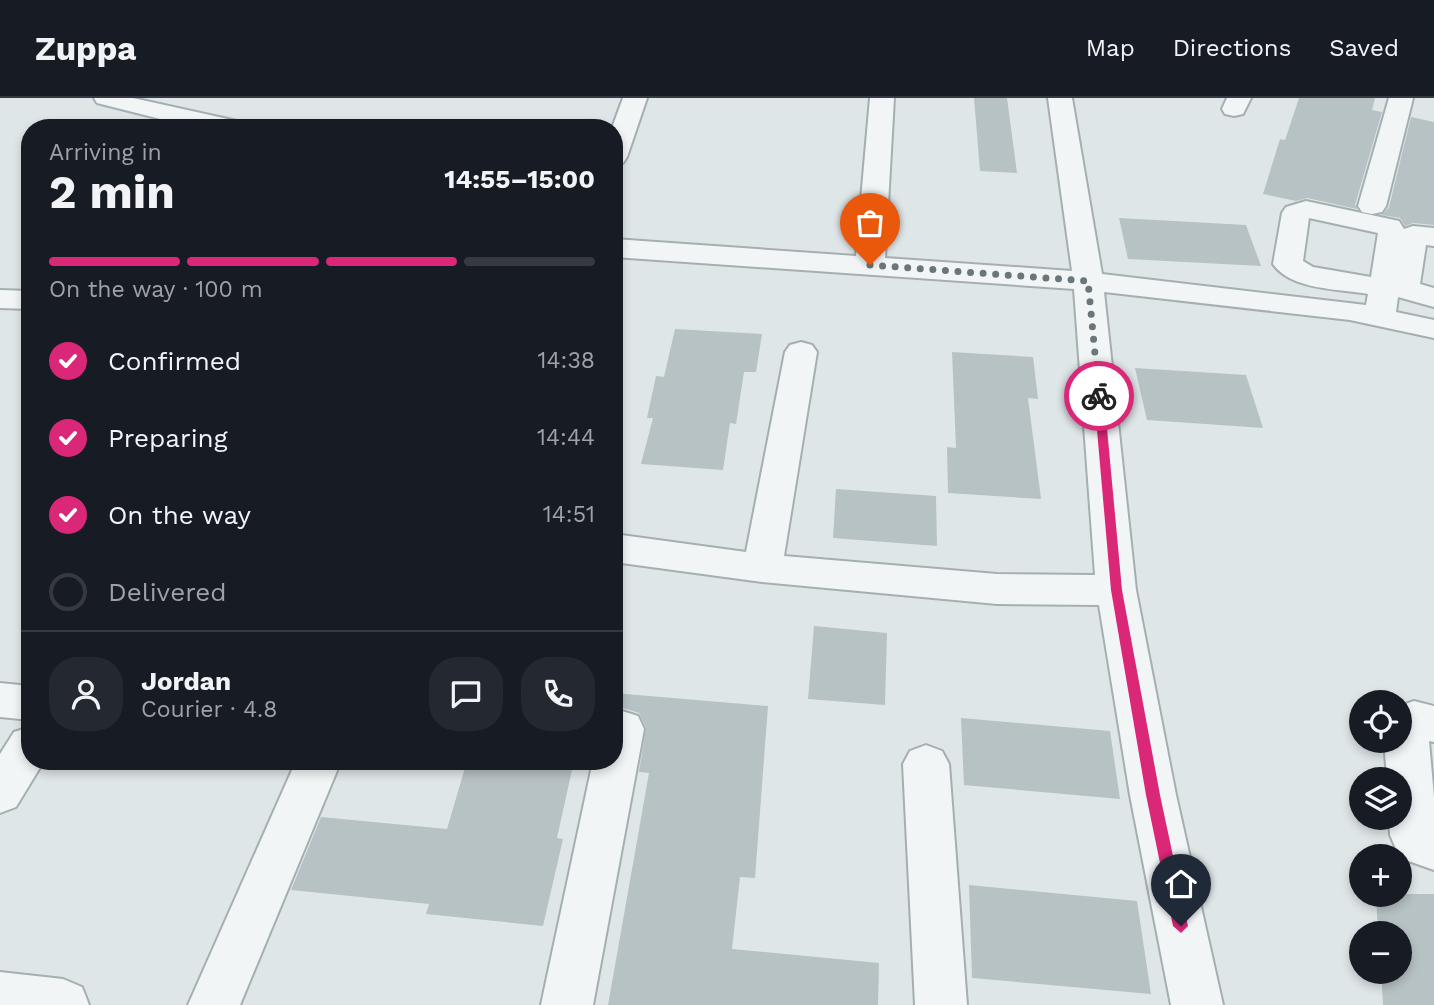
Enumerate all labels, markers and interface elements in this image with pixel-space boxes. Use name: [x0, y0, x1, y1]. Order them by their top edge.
text: Zuppa: [35, 29, 136, 68]
text: Map: [1086, 34, 1135, 62]
text: Directions: [1173, 34, 1291, 62]
text: Saved: [1329, 34, 1399, 62]
text: Arriving in: [49, 139, 162, 166]
text: 14:55–15:00: [444, 164, 595, 194]
text: 2 min: [49, 165, 175, 219]
pin: [840, 193, 900, 265]
icon: bag: [851, 204, 889, 242]
text: On the way · 100 m: [49, 276, 263, 303]
icon: check: [49, 342, 87, 380]
text: Confirmed: [108, 346, 241, 376]
text: 14:38: [538, 347, 595, 374]
courier: [1064, 361, 1134, 431]
icon: bike: [1080, 377, 1118, 415]
icon: check: [49, 419, 87, 457]
text: Preparing: [108, 423, 228, 453]
text: 14:44: [537, 424, 595, 451]
icon: check: [49, 496, 87, 534]
text: On the way: [108, 500, 251, 530]
text: 14:51: [543, 501, 595, 528]
text: Delivered: [108, 577, 227, 607]
button: person: [49, 657, 123, 731]
button: chat: [429, 657, 503, 731]
button: phone: [521, 657, 595, 731]
text: Jordan: [141, 666, 231, 696]
map controls: [1349, 690, 1412, 984]
button: locate: [1349, 690, 1412, 753]
text: Courier · 4.8: [141, 696, 277, 723]
button: layers: [1349, 767, 1412, 830]
button: +: [1349, 844, 1412, 907]
pin: [1151, 854, 1211, 926]
icon: home: [1162, 865, 1200, 903]
button: −: [1349, 921, 1412, 984]

